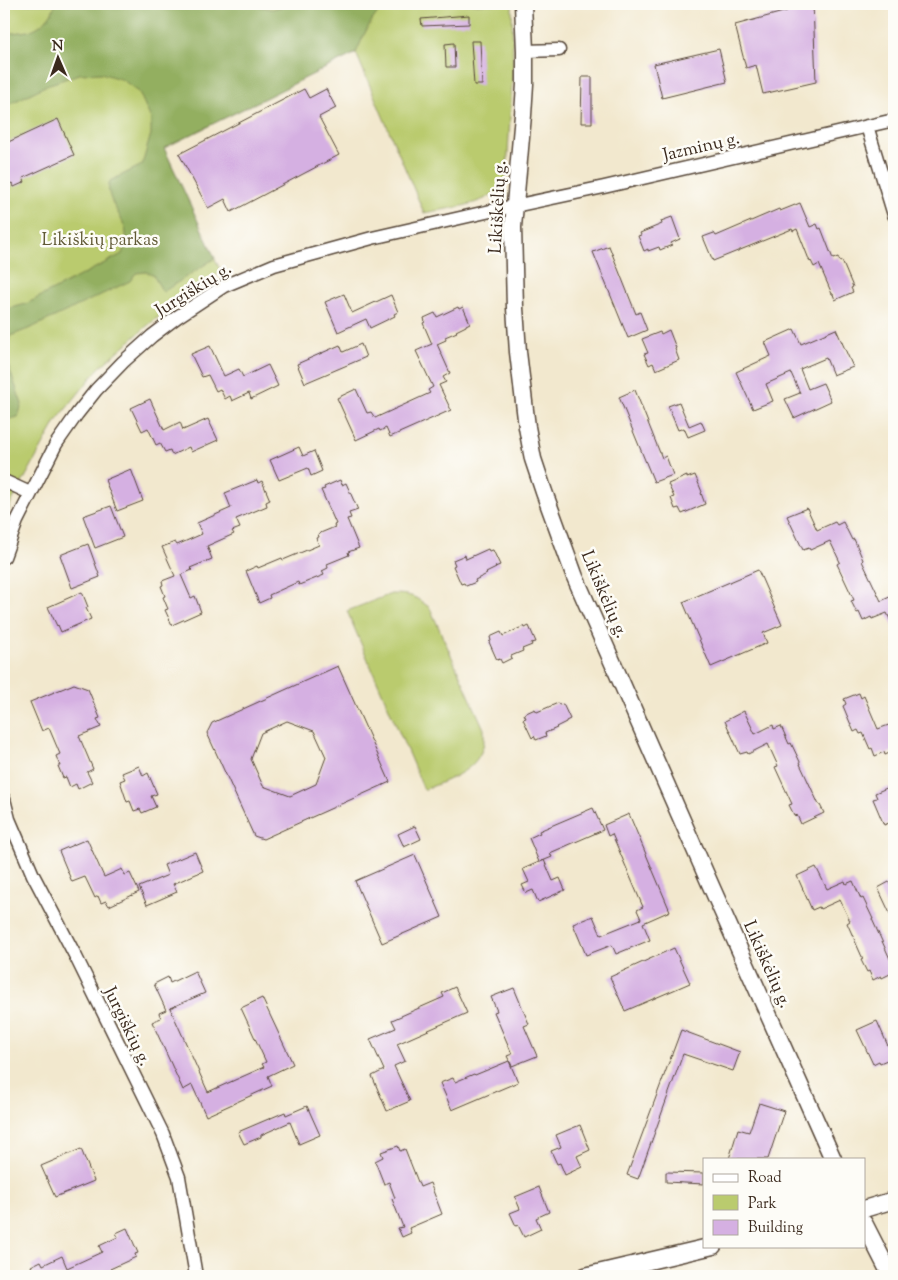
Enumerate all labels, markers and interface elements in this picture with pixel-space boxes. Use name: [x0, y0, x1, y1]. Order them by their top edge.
north arrow: [32, 32, 82, 82]
text: N: [52, 37, 64, 57]
street label: Jazminų g.: [659, 126, 743, 170]
street label: Likiškėlių g.: [484, 160, 514, 254]
park label: Likiškių parkas: [42, 228, 158, 254]
street label: Jurgiškių g.: [150, 257, 237, 325]
street label: Likiškėlių g.: [573, 547, 633, 643]
street label: Likiškėlių g.: [735, 917, 797, 1013]
street label: Jurgiškių g.: [95, 982, 157, 1071]
legend: [703, 1158, 866, 1248]
text: Road: [748, 1168, 782, 1189]
text: Park: [748, 1194, 777, 1215]
text: Building: [748, 1218, 803, 1239]

